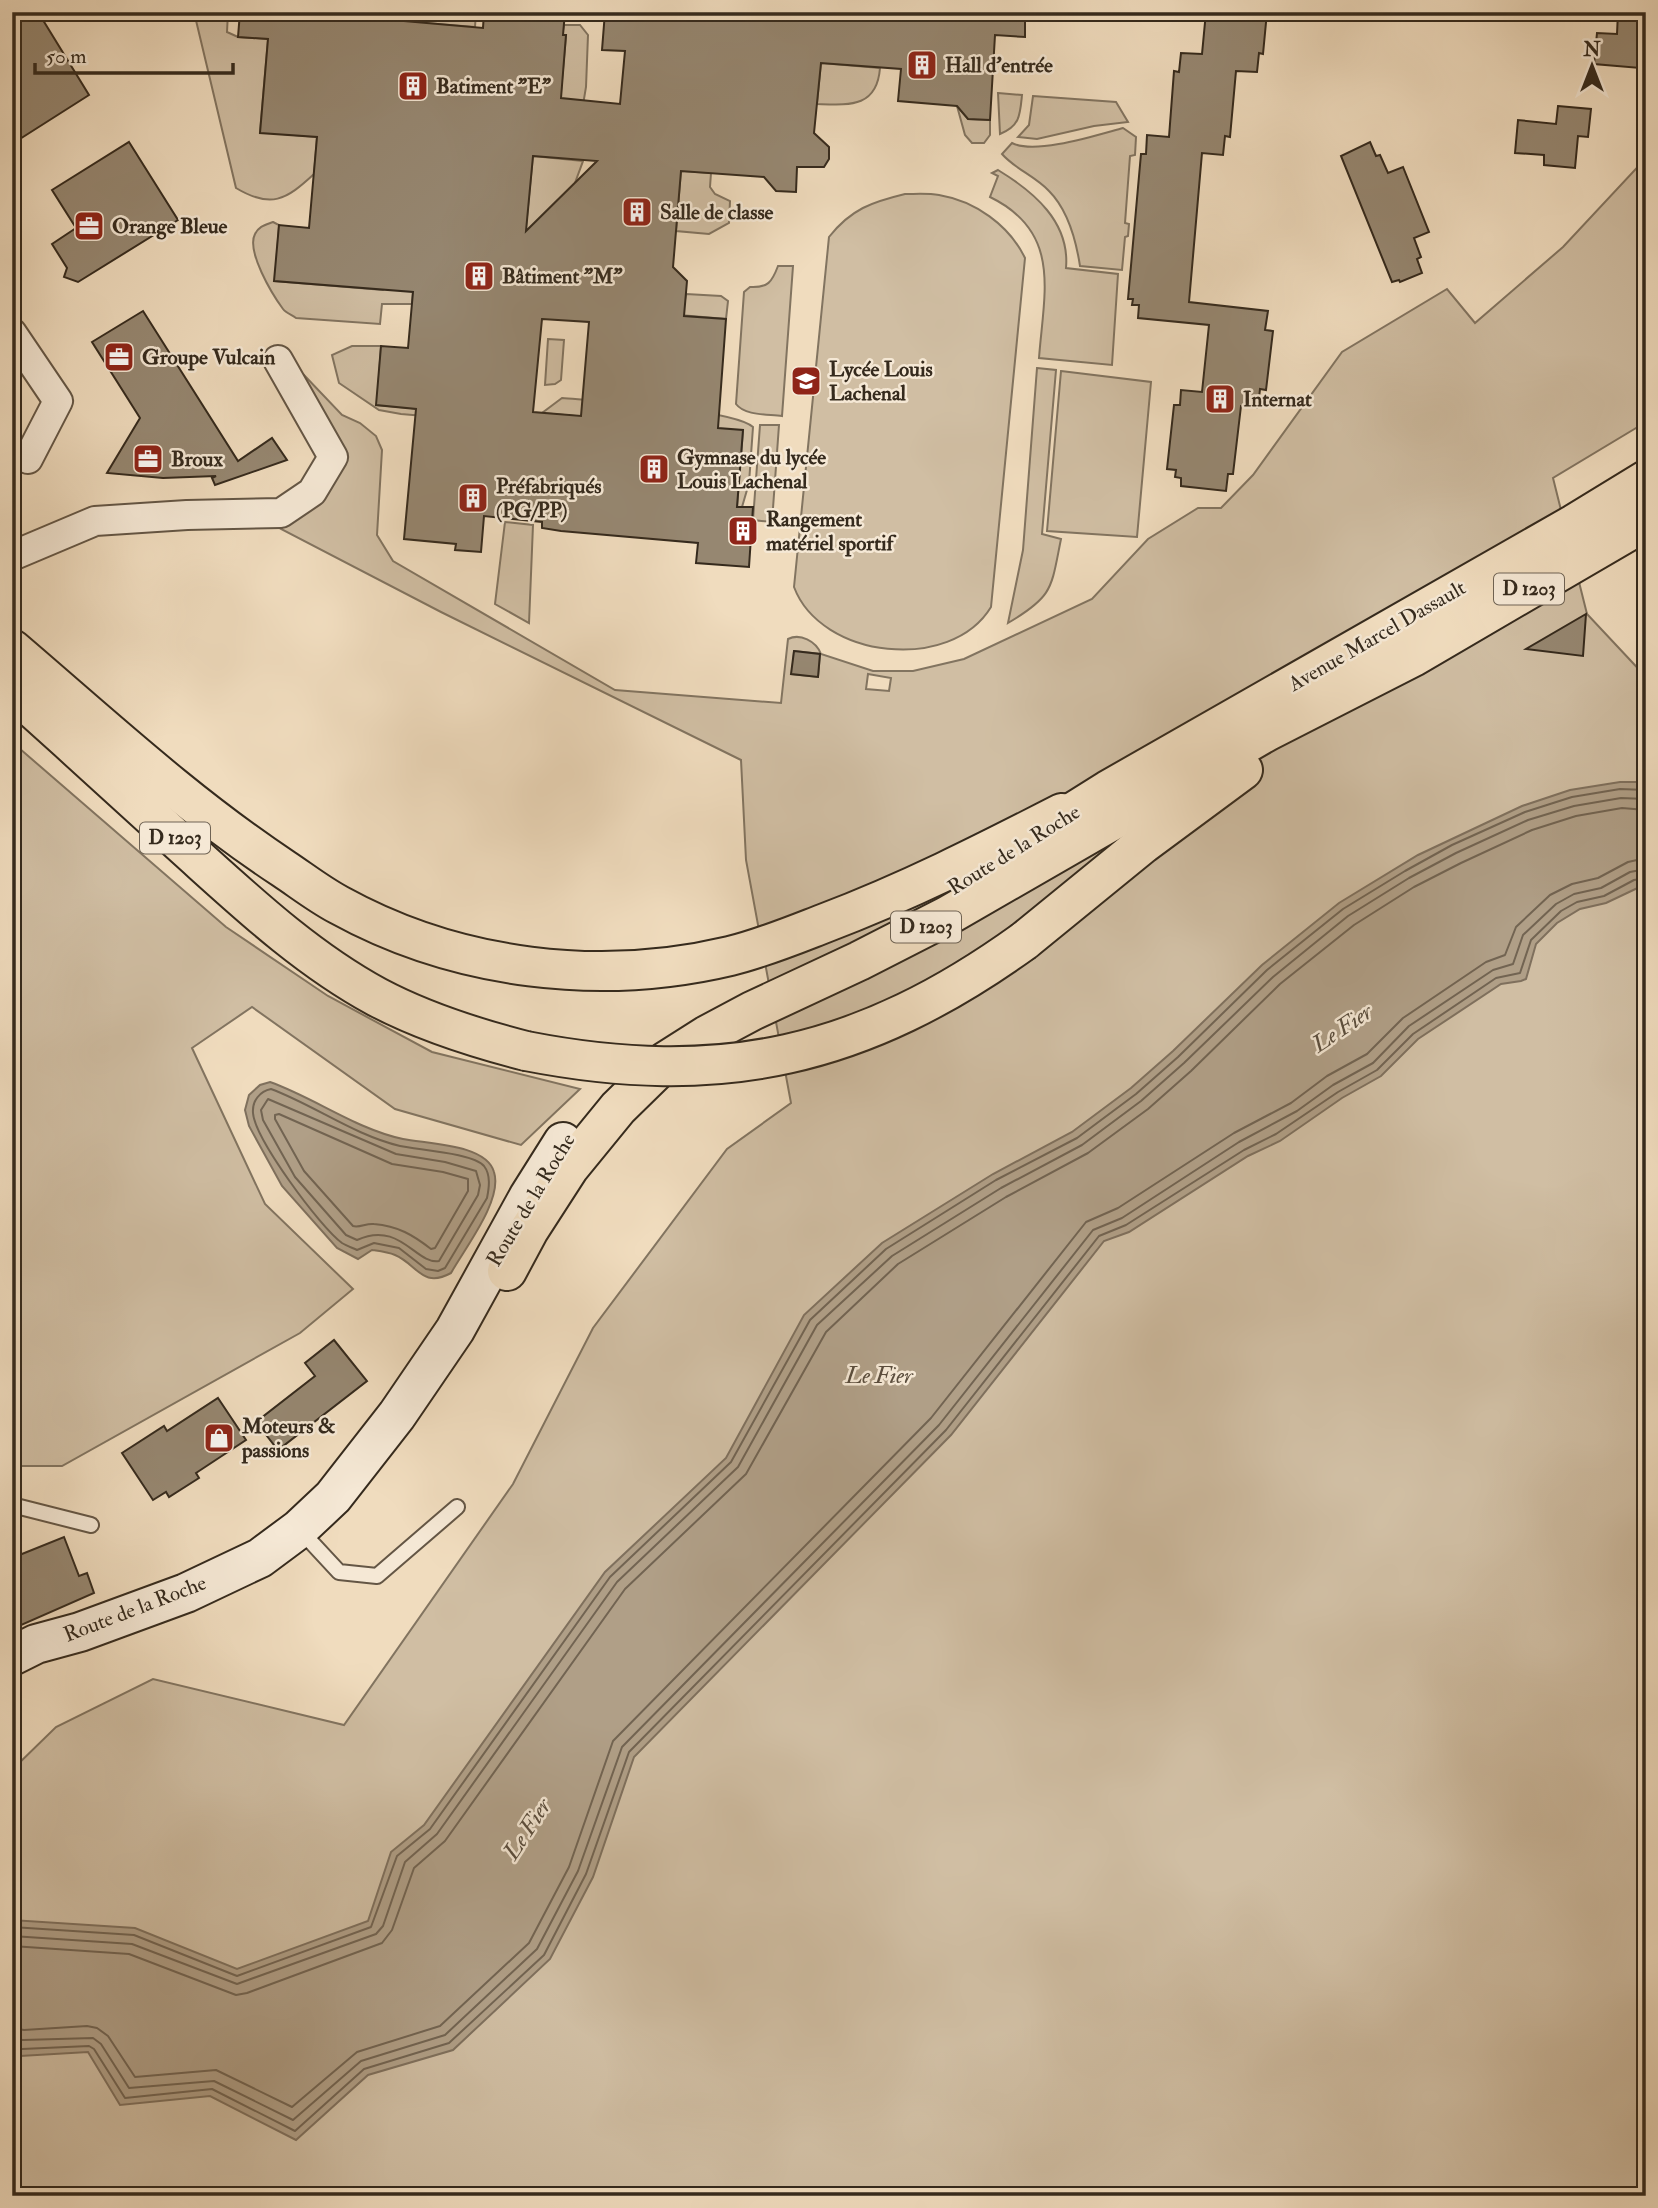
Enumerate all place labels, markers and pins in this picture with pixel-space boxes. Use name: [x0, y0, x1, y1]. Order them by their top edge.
building icon: Hall d'entrée: [905, 48, 939, 82]
place label: Hall d'entrée: [945, 52, 1053, 79]
building icon: Batiment "E": [396, 69, 430, 103]
place label: Batiment "E": [436, 73, 552, 100]
building icon: Salle de classe: [620, 195, 654, 229]
place label: Salle de classe: [660, 199, 774, 226]
office icon: Orange Bleue: [72, 209, 106, 243]
place label: Orange Bleue: [112, 213, 228, 240]
building icon: Bâtiment "M": [462, 259, 496, 293]
place label: Bâtiment "M": [502, 263, 623, 290]
office icon: Groupe Vulcain: [102, 340, 136, 374]
place label: Groupe Vulcain: [142, 344, 275, 371]
place label: Lycée Louis Lachenal: [829, 356, 933, 407]
school or university icon: Lycée Louis Lachenal: [789, 364, 823, 398]
building icon: Internat: [1203, 382, 1237, 416]
place label: Internat: [1243, 386, 1312, 413]
office icon: Broux: [131, 442, 165, 476]
place label: Gymnase du lycée Louis Lachenal: [677, 444, 826, 495]
place label: Broux: [171, 446, 223, 473]
building icon: Gymnase du lycée Louis Lachenal: [637, 452, 671, 486]
place label: Préfabriqués (PG/PP): [496, 473, 601, 524]
building icon: Préfabriqués (PG/PP): [456, 481, 490, 515]
place label: Rangement matériel sportif: [766, 506, 897, 557]
building icon: Rangement matériel sportif: [726, 514, 760, 548]
place label: Moteurs & passions: [241, 1413, 336, 1464]
shop icon: Moteurs & passions: [202, 1421, 236, 1455]

